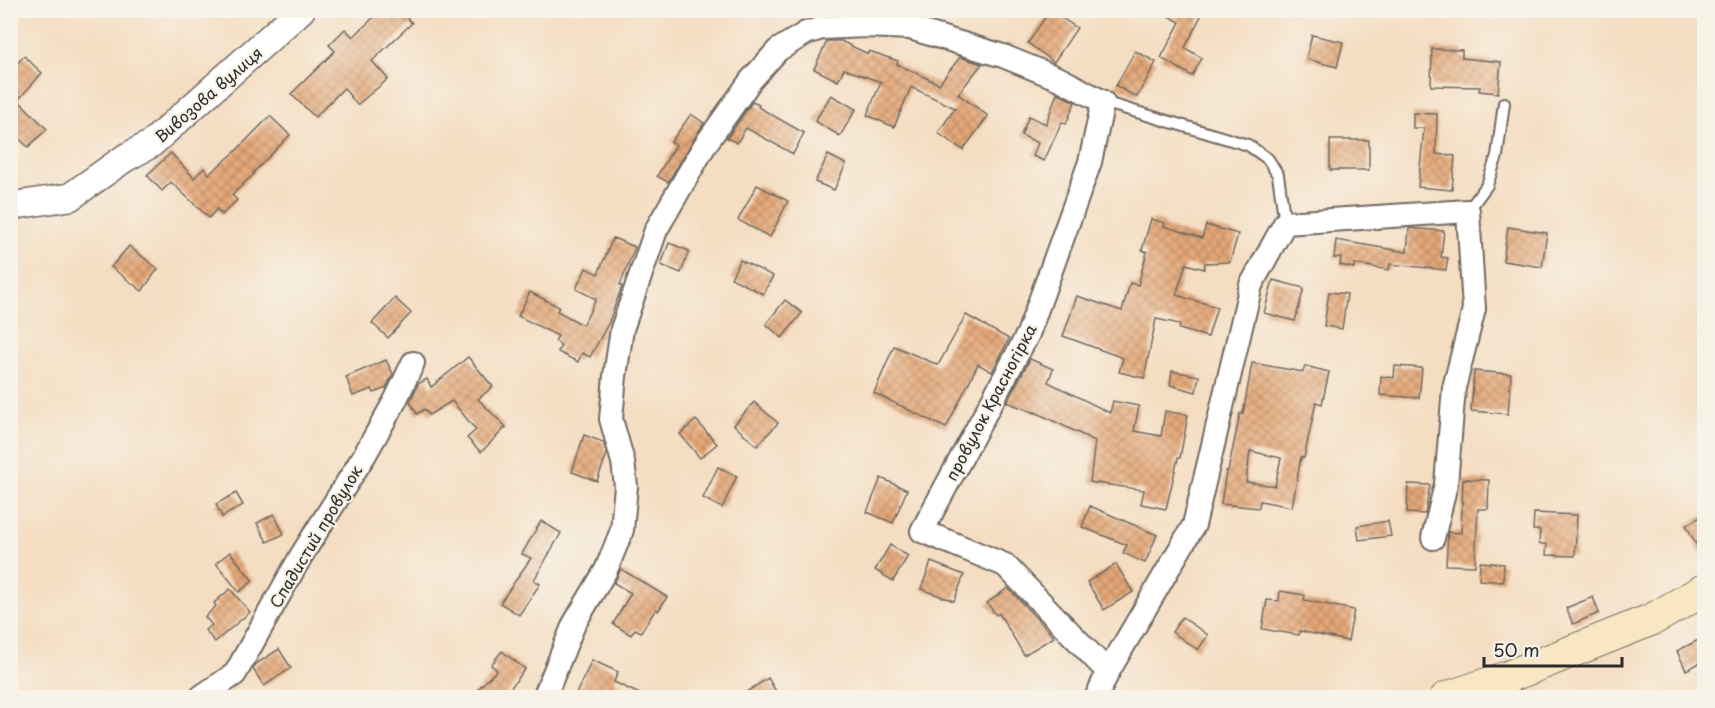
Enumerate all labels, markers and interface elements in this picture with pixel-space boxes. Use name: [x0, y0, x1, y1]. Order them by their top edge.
street label: Вивозова вулиця: [149, 41, 267, 147]
street label: провулок Красногірка: [938, 319, 1042, 485]
street label: Спадистий провулок: [263, 460, 368, 612]
scale bar: [1484, 630, 1622, 668]
text: 50 m: [1493, 636, 1540, 663]

